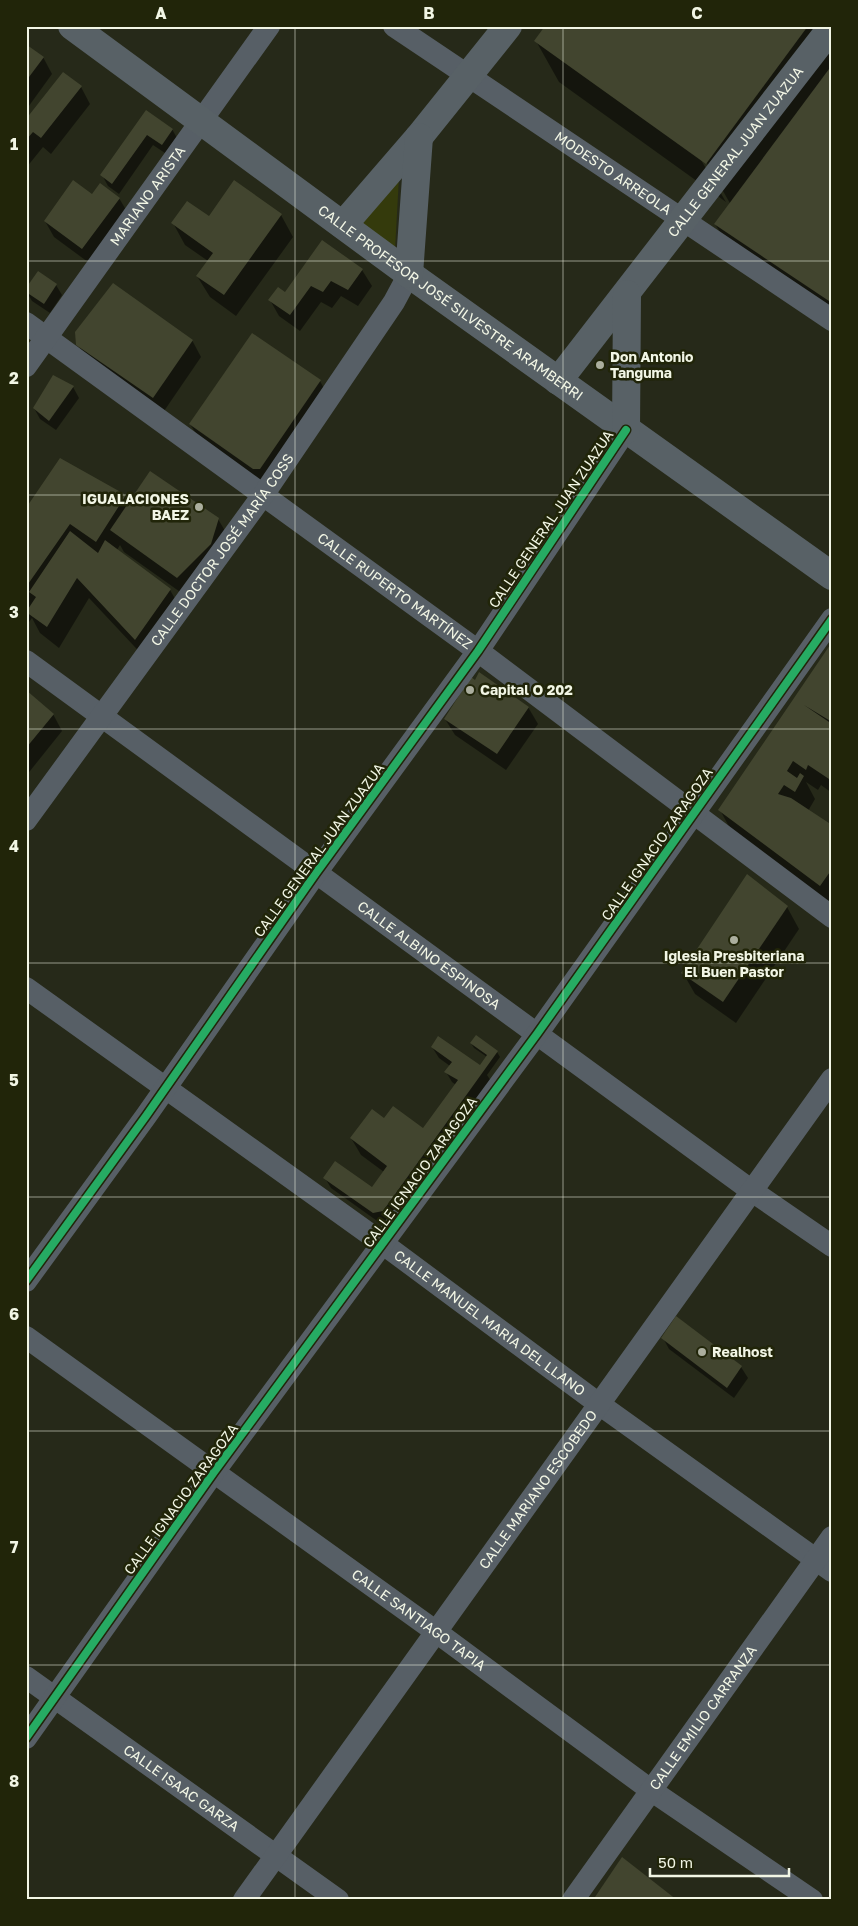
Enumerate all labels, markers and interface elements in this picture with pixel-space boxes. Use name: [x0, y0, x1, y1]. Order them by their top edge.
text: A: [155, 3, 167, 23]
text: B: [423, 3, 435, 23]
text: C: [691, 3, 703, 23]
street label: CALLE GENERAL JUAN ZUAZUA: [664, 62, 807, 240]
street label: MODESTO ARREOLA: [552, 127, 676, 218]
text: 1: [10, 134, 18, 154]
street label: MARIANO ARISTA: [106, 142, 189, 249]
street label: CALLE PROFESOR JOSÉ SILVESTRE ARAMBERRI: [315, 201, 587, 404]
place label: Don Antonio Tanguma: [610, 348, 694, 381]
marker: Don Antonio Tanguma: [594, 359, 606, 371]
text: 2: [9, 368, 19, 388]
street label: CALLE GENERAL JUAN ZUAZUA: [485, 426, 617, 611]
street label: CALLE DOCTOR JOSÉ MARÍA COSS: [147, 450, 297, 649]
place label: IGUALACIONES BAEZ: [82, 490, 189, 523]
marker: IGUALACIONES BAEZ: [193, 501, 205, 513]
street label: CALLE RUPERTO MARTÍNEZ: [315, 529, 476, 652]
text: 3: [9, 602, 19, 622]
place label: Capital O 202: [480, 681, 573, 698]
marker: Capital O 202: [464, 684, 476, 696]
street label: CALLE GENERAL JUAN ZUAZUA: [250, 759, 388, 940]
street label: CALLE IGNACIO ZARAGOZA: [597, 764, 716, 923]
text: 4: [9, 836, 19, 856]
street label: CALLE ALBINO ESPINOSA: [355, 897, 505, 1013]
marker: Iglesia Presbiteriana El Buen Pastor: [728, 934, 740, 946]
place label: Iglesia Presbiteriana El Buen Pastor: [664, 947, 804, 980]
text: 5: [9, 1070, 19, 1090]
street label: CALLE IGNACIO ZARAGOZA: [359, 1092, 481, 1251]
street label: CALLE MANUEL MARIA DEL LLANO: [391, 1246, 589, 1399]
text: 6: [9, 1304, 19, 1324]
place label: Realhost: [712, 1343, 773, 1360]
marker: Realhost: [696, 1346, 708, 1358]
street label: CALLE MARIANO ESCOBEDO: [475, 1406, 600, 1572]
street label: CALLE IGNACIO ZARAGOZA: [120, 1419, 242, 1578]
text: 7: [10, 1537, 19, 1557]
street label: CALLE SANTIAGO TAPIA: [349, 1565, 490, 1674]
street label: CALLE EMILIO CARRANZA: [645, 1641, 760, 1793]
street label: CALLE ISAAC GARZA: [121, 1741, 243, 1835]
text: 8: [9, 1771, 19, 1791]
scale bar: [650, 1846, 789, 1878]
text: 50 m: [658, 1853, 693, 1871]

